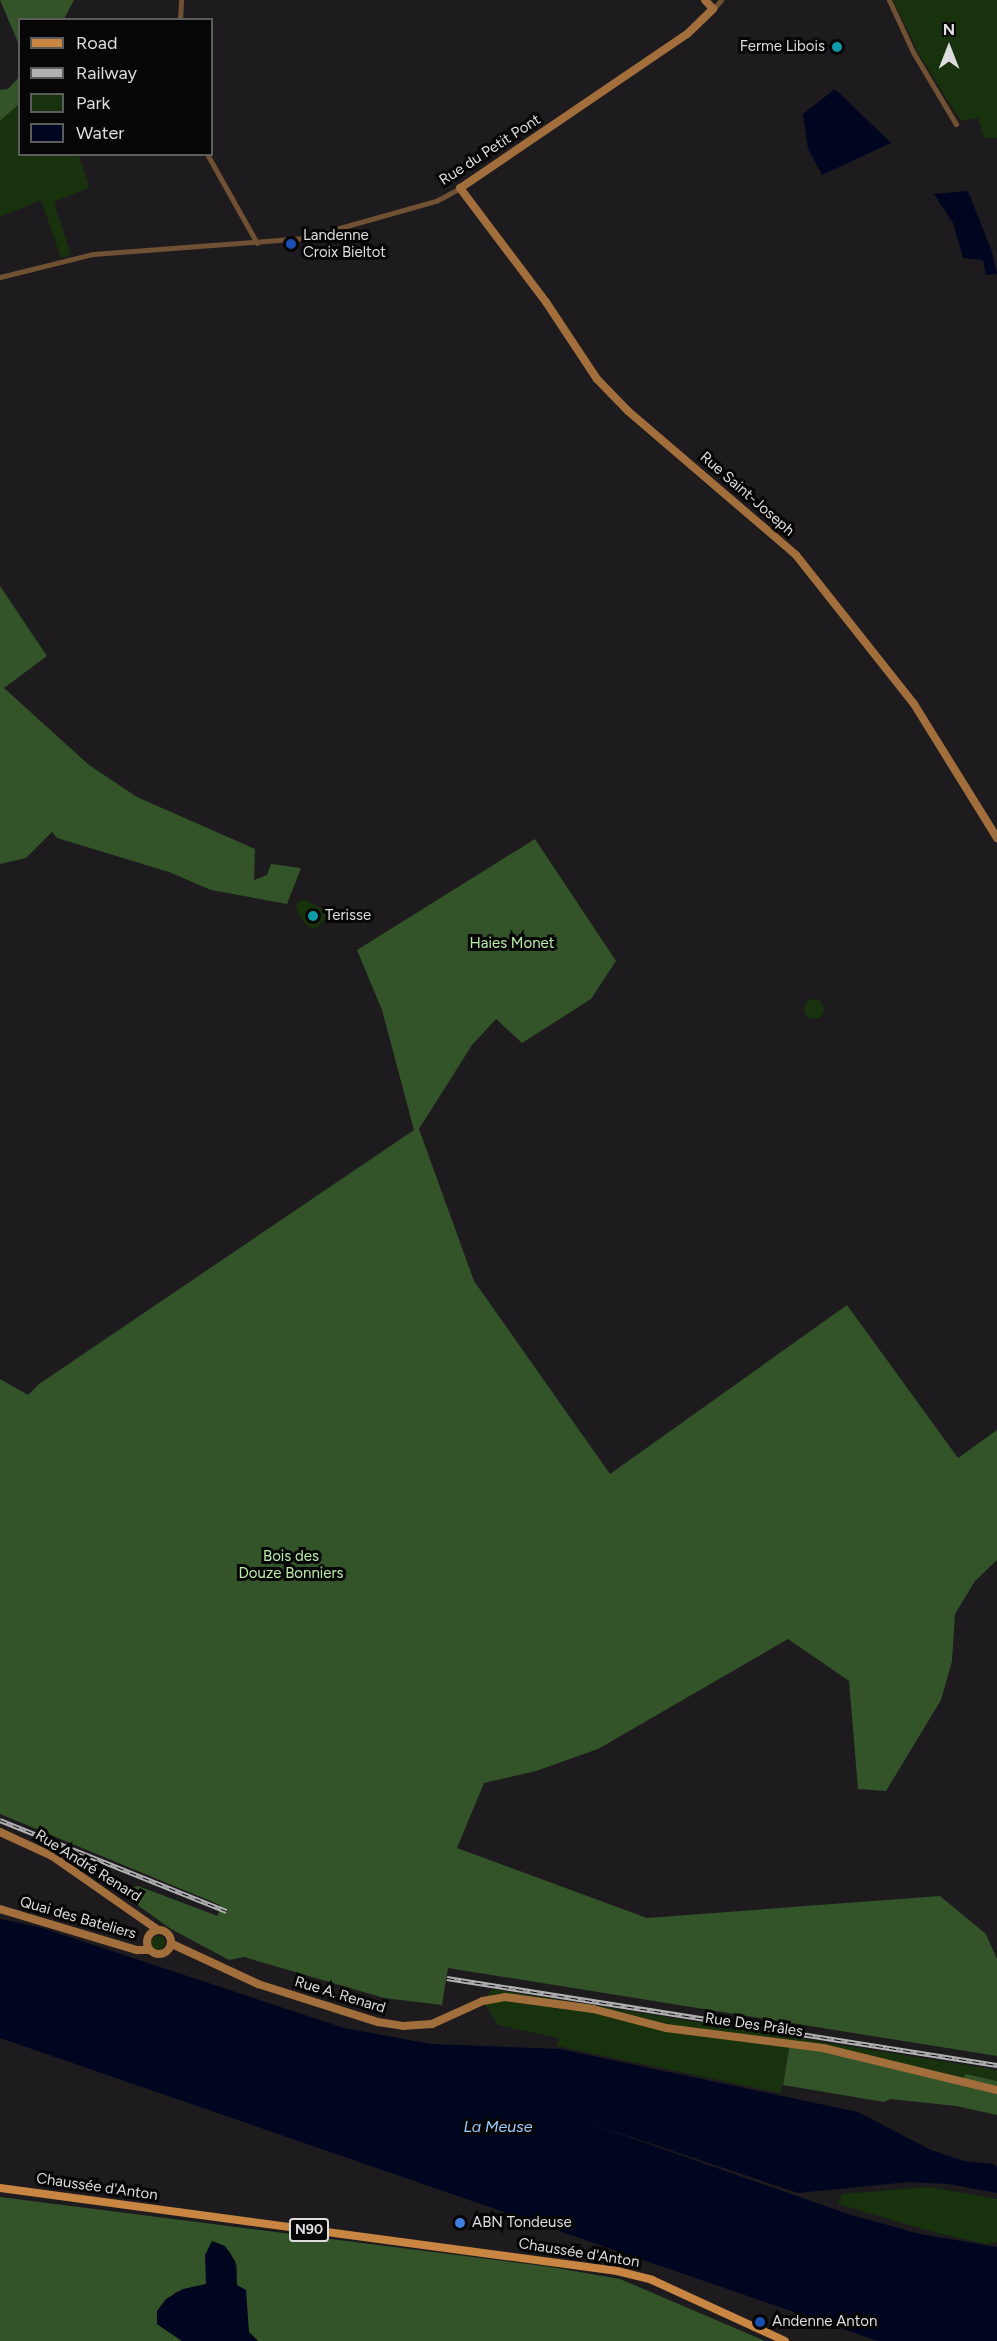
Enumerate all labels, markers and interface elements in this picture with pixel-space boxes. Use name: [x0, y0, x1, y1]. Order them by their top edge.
legend: [18, 18, 213, 156]
north arrow: [919, 18, 979, 78]
text: N: [943, 20, 955, 39]
text: Road: [76, 32, 117, 54]
place label: Ferme Libois: [740, 38, 825, 56]
marker: Ferme Libois: [830, 40, 844, 54]
text: Railway: [76, 62, 137, 84]
text: Park: [76, 92, 110, 114]
street label: Rue du Petit Pont: [436, 111, 544, 189]
text: Water: [76, 122, 124, 144]
place label: Landenne Croix Bieltot: [303, 226, 386, 261]
marker: Landenne Croix Bieltot: [284, 237, 298, 251]
street label: Rue Saint-Joseph: [696, 448, 798, 540]
place label: Terisse: [325, 907, 371, 925]
marker: Terisse: [306, 909, 320, 923]
park label: Haies Monet: [470, 935, 554, 953]
park label: Bois des Douze Bonniers: [239, 1547, 343, 1582]
street label: Rue André Renard: [32, 1826, 144, 1906]
street label: Quai des Bateliers: [18, 1893, 138, 1943]
street label: Rue A. Renard: [292, 1973, 388, 2017]
street label: Rue Des Prâles: [704, 2009, 804, 2041]
water label: La Meuse: [463, 2117, 533, 2137]
street label: Chaussée d'Anton: [35, 2170, 159, 2204]
place label: ABN Tondeuse: [472, 2214, 572, 2232]
marker: ABN Tondeuse: [453, 2216, 467, 2230]
road number: N90: [288, 2219, 330, 2241]
street label: Chaussée d'Anton: [517, 2235, 641, 2271]
place label: Andenne Anton: [772, 2313, 877, 2331]
marker: Andenne Anton: [753, 2315, 767, 2329]

